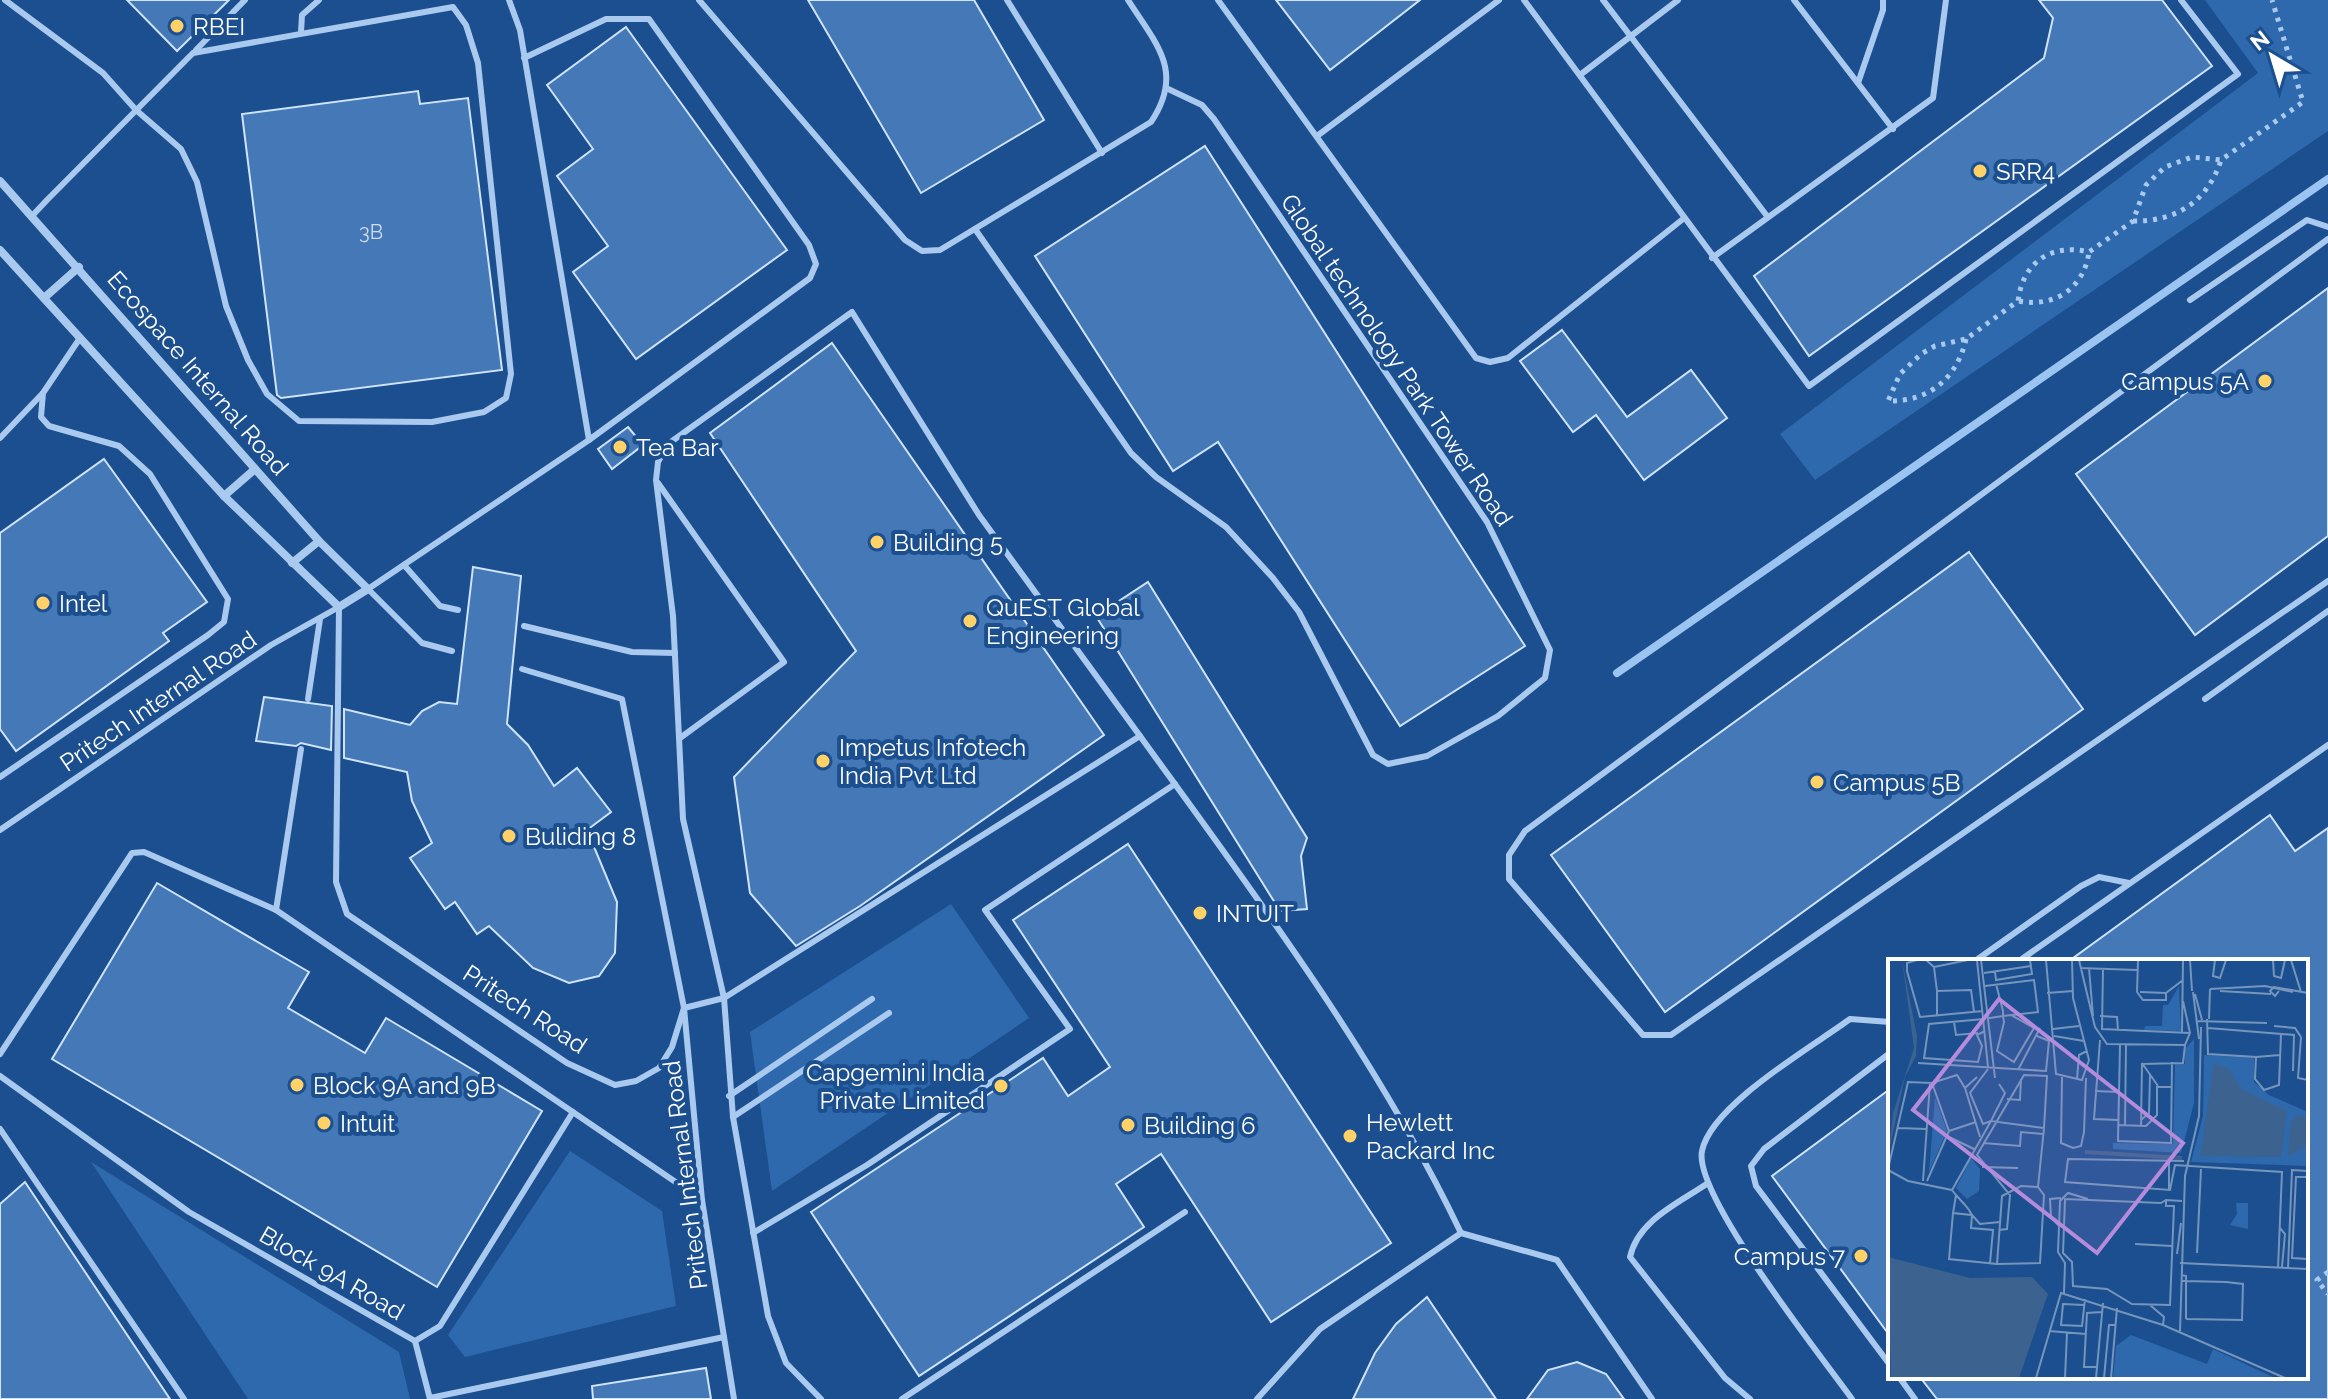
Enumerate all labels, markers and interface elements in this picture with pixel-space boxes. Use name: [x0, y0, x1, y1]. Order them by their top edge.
place label: RBEI: [193, 12, 245, 41]
north arrow: [2232, 16, 2312, 96]
marker: RBEI: [168, 17, 186, 35]
text: N: [2245, 25, 2274, 56]
place label: SRR4: [1996, 157, 2055, 186]
marker: SRR4: [1971, 162, 1989, 180]
street label: Global technology Park Tower Road: [1275, 188, 1519, 532]
house number: 3B: [359, 220, 383, 244]
street label: Ecospace Internal Road: [101, 265, 295, 481]
place label: Campus 5A: [2121, 367, 2249, 396]
marker: Campus 5A: [2256, 372, 2274, 390]
place label: Tea Bar: [636, 433, 719, 462]
marker: Tea Bar: [611, 438, 629, 456]
place label: Building 5: [893, 528, 1003, 557]
marker: Building 5: [868, 533, 886, 551]
place label: Intel: [59, 589, 108, 618]
place label: QuEST Global Engineering: [986, 593, 1140, 650]
marker: Intel: [34, 594, 52, 612]
marker: QuEST Global Engineering: [961, 612, 979, 630]
street label: Pritech Internal Road: [54, 625, 262, 777]
place label: Impetus Infotech India Pvt Ltd: [839, 733, 1026, 790]
marker: Impetus Infotech India Pvt Ltd: [814, 752, 832, 770]
place label: Campus 5B: [1833, 768, 1960, 797]
marker: Campus 5B: [1808, 773, 1826, 791]
place label: Buliding 8: [525, 822, 636, 851]
marker: Buliding 8: [500, 827, 518, 845]
place label: INTUIT: [1216, 899, 1294, 928]
marker: INTUIT: [1191, 904, 1209, 922]
street label: Pritech Road: [458, 958, 592, 1060]
inset map: [1888, 959, 2308, 1379]
place label: Capgemini India Private Limited: [806, 1058, 985, 1115]
street label: Pritech Internal Road: [657, 1059, 713, 1291]
place label: Block 9A and 9B: [313, 1071, 496, 1100]
marker: Block 9A and 9B: [288, 1076, 306, 1094]
marker: Capgemini India Private Limited: [992, 1077, 1010, 1095]
place label: Hewlett Packard Inc: [1366, 1108, 1495, 1165]
place label: Intuit: [340, 1109, 395, 1138]
place label: Building 6: [1144, 1111, 1256, 1140]
marker: Intuit: [315, 1114, 333, 1132]
marker: Building 6: [1119, 1116, 1137, 1134]
marker: Hewlett Packard Inc: [1341, 1127, 1359, 1145]
street label: Block 9A Road: [255, 1220, 409, 1326]
place label: Campus 7: [1734, 1242, 1845, 1271]
marker: Campus 7: [1852, 1247, 1870, 1265]

